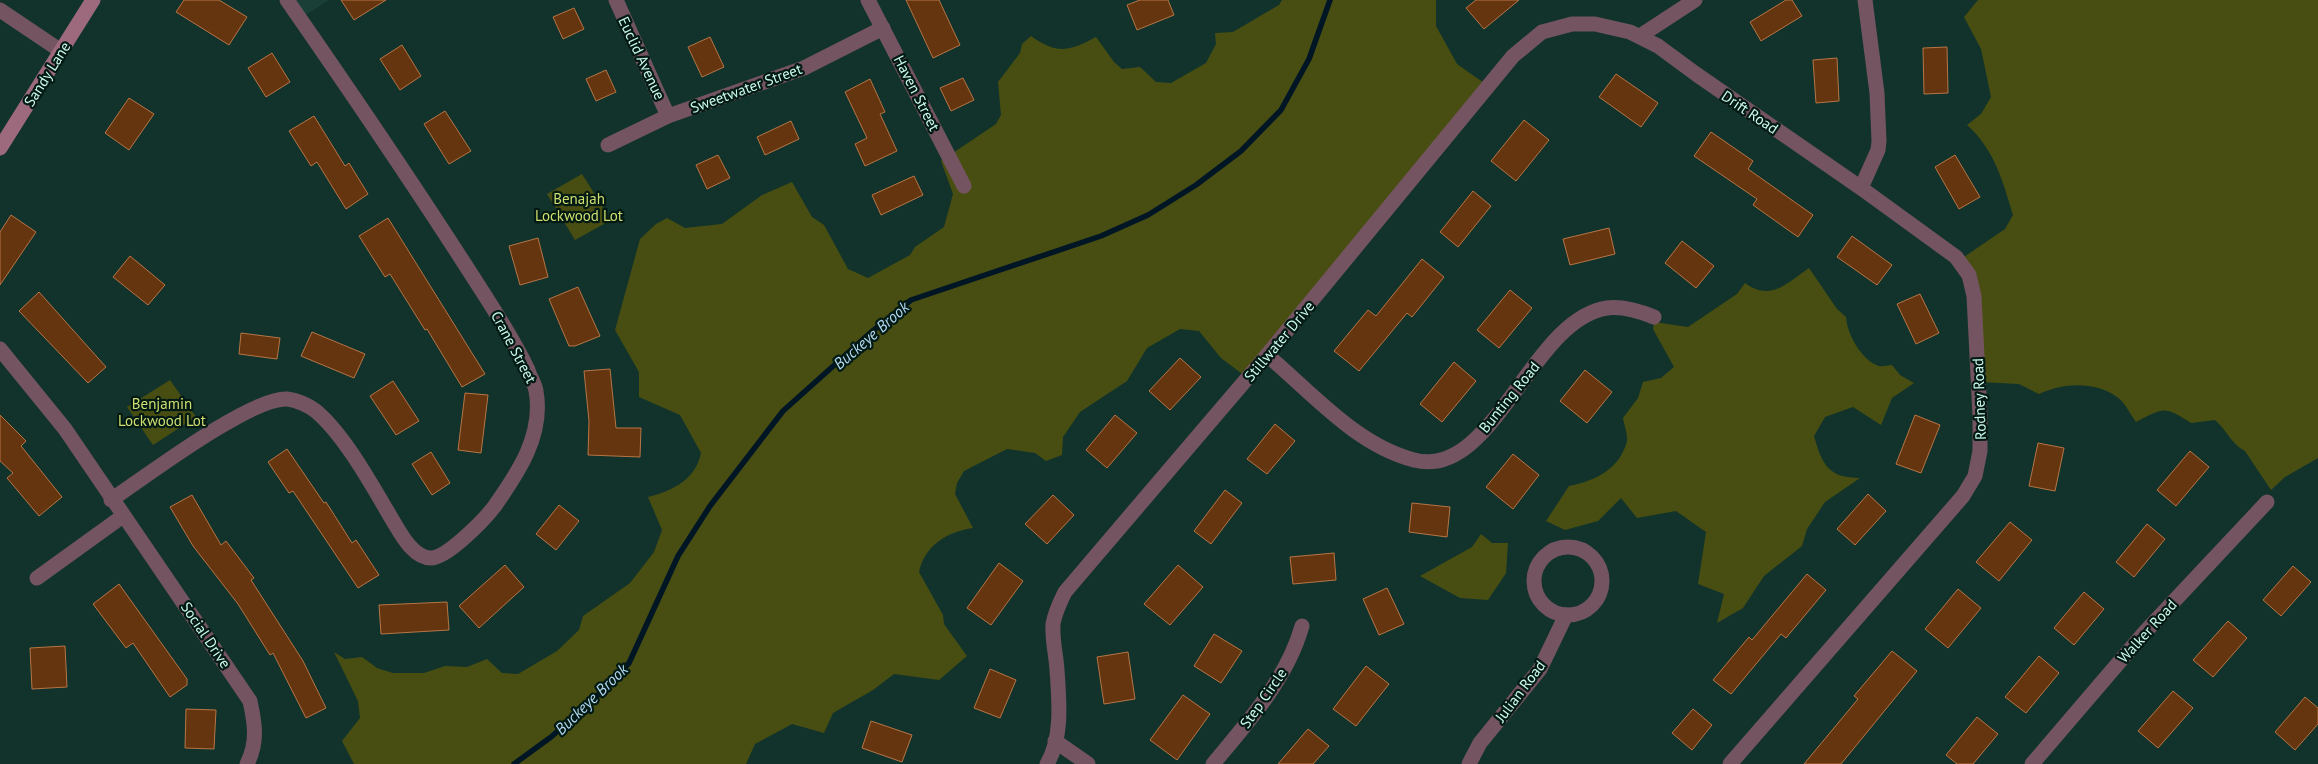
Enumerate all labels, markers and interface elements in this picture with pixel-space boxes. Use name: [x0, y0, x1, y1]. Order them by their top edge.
street label: Euclid Avenue: [614, 13, 670, 103]
street label: Sandy Lane: [20, 38, 74, 110]
street label: Haven Street: [890, 52, 944, 134]
street label: Sweetwater Street: [688, 59, 804, 117]
street label: Drift Road: [1718, 86, 1782, 138]
park label: Benajah Lockwood Lot: [535, 189, 623, 225]
water label: Buckeye Brook: [829, 296, 914, 373]
street label: Stillwater Drive: [1240, 297, 1318, 385]
street label: Crane Street: [487, 308, 541, 386]
street label: Bunting Road: [1474, 358, 1544, 436]
street label: Rodney Road: [1968, 358, 1990, 440]
park label: Benjamin Lockwood Lot: [118, 394, 206, 430]
street label: Walker Road: [2113, 595, 2181, 667]
street label: Social Drive: [177, 598, 235, 672]
street label: Julian Road: [1490, 656, 1549, 726]
water label: Buckeye Brook: [550, 659, 632, 739]
street label: Step Circle: [1235, 664, 1291, 732]

